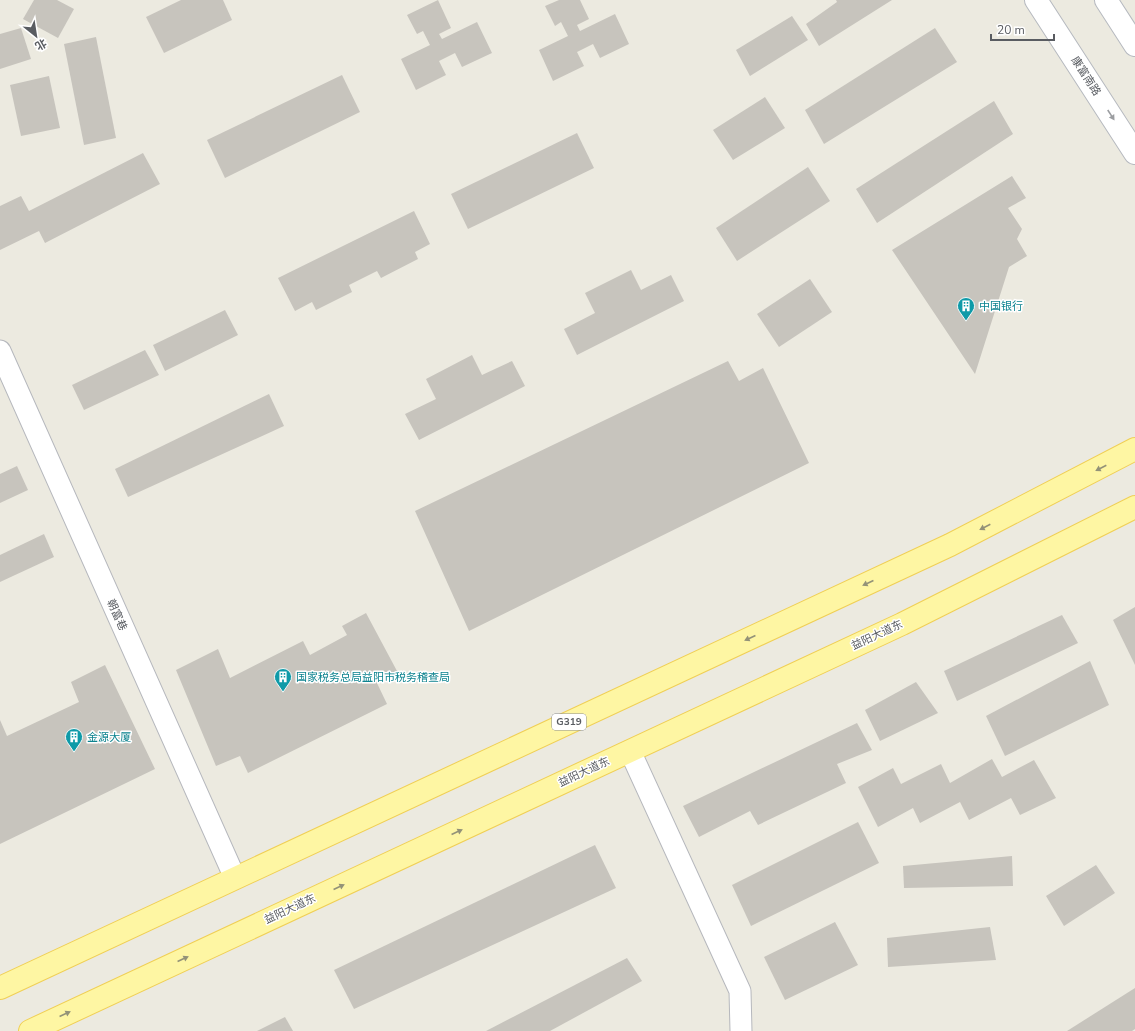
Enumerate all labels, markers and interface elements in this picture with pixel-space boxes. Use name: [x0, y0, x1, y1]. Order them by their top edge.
north arrow: [16, 16, 56, 56]
scale bar: [991, 16, 1054, 42]
text: 20 m: [997, 22, 1025, 38]
text: 北: [32, 35, 49, 53]
street label: 康富南路: [1068, 53, 1104, 99]
one-way arrow: [1107, 110, 1115, 120]
building icon: 中国银行: [956, 296, 976, 321]
place label: 中国银行: [979, 299, 1023, 314]
one-way arrow: [1095, 464, 1106, 471]
one-way arrow: [979, 524, 991, 530]
one-way arrow: [862, 580, 873, 586]
street label: 朝富巷: [103, 597, 131, 633]
street label: 益阳大道东: [849, 617, 905, 653]
one-way arrow: [744, 635, 755, 641]
building icon: 国家税务总局益阳市税务稽查局: [273, 667, 293, 692]
place label: 国家税务总局益阳市税务稽查局: [296, 670, 450, 685]
road number: G319: [552, 714, 586, 730]
building icon: 金源大厦: [64, 727, 84, 752]
place label: 金源大厦: [87, 730, 131, 745]
street label: 益阳大道东: [556, 754, 612, 790]
one-way arrow: [451, 829, 462, 835]
one-way arrow: [333, 884, 345, 890]
street label: 益阳大道东: [262, 891, 318, 927]
one-way arrow: [177, 956, 189, 963]
one-way arrow: [60, 1011, 72, 1017]

